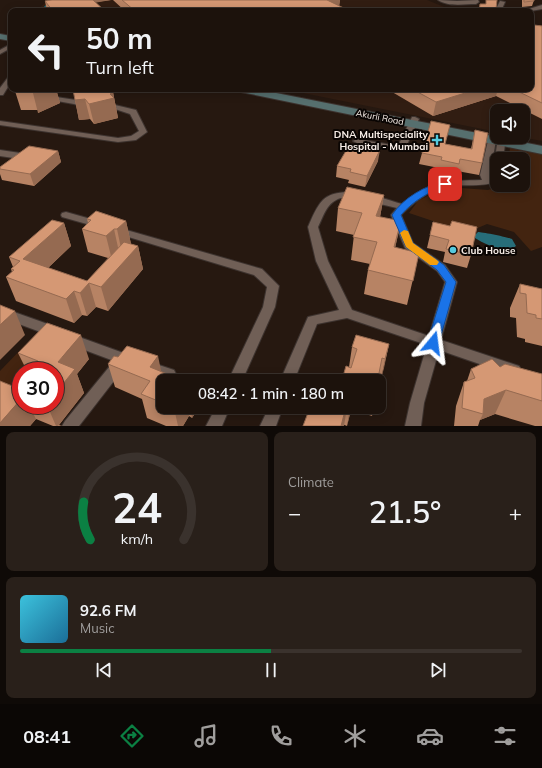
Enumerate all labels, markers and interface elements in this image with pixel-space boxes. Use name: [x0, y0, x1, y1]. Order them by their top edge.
text: 50 m: [86, 21, 152, 56]
icon: left: [20, 24, 72, 76]
text: Turn left: [86, 56, 154, 79]
map controls: [490, 104, 530, 192]
button: sound: [490, 104, 530, 144]
street label: Akurli Road: [355, 107, 405, 127]
place label: DNA Multispeciality Hospital - Mumbai: [334, 128, 429, 153]
marker: DNA Multispeciality Hospital - Mumbai: [431, 134, 443, 146]
button: layers: [490, 152, 530, 192]
pin: [428, 167, 462, 201]
icon: arrive: [434, 173, 456, 195]
place label: Club House: [461, 244, 516, 257]
marker: Club House: [448, 245, 458, 255]
position arrow: [412, 322, 454, 364]
speed limit sign: 30: [12, 362, 64, 414]
text: 08:42 · 1 min · 180 m: [198, 384, 344, 403]
text: Climate: [288, 474, 334, 490]
text: 24: [112, 480, 162, 532]
text: 21.5°: [369, 493, 441, 531]
text: −: [288, 499, 301, 527]
text: +: [509, 499, 522, 527]
text: km/h: [121, 529, 153, 547]
text: 92.6 FM: [80, 601, 136, 620]
text: Music: [80, 620, 115, 636]
icon: previous: [93, 659, 115, 681]
icon: pause: [260, 659, 282, 681]
icon: next: [427, 659, 449, 681]
icon: directions: [118, 722, 146, 750]
icon: music: [192, 722, 220, 750]
icon: phone: [267, 722, 295, 750]
icon: climate: [341, 722, 369, 750]
icon: car: [416, 722, 444, 750]
icon: filters: [491, 722, 519, 750]
text: 08:41: [23, 725, 71, 748]

